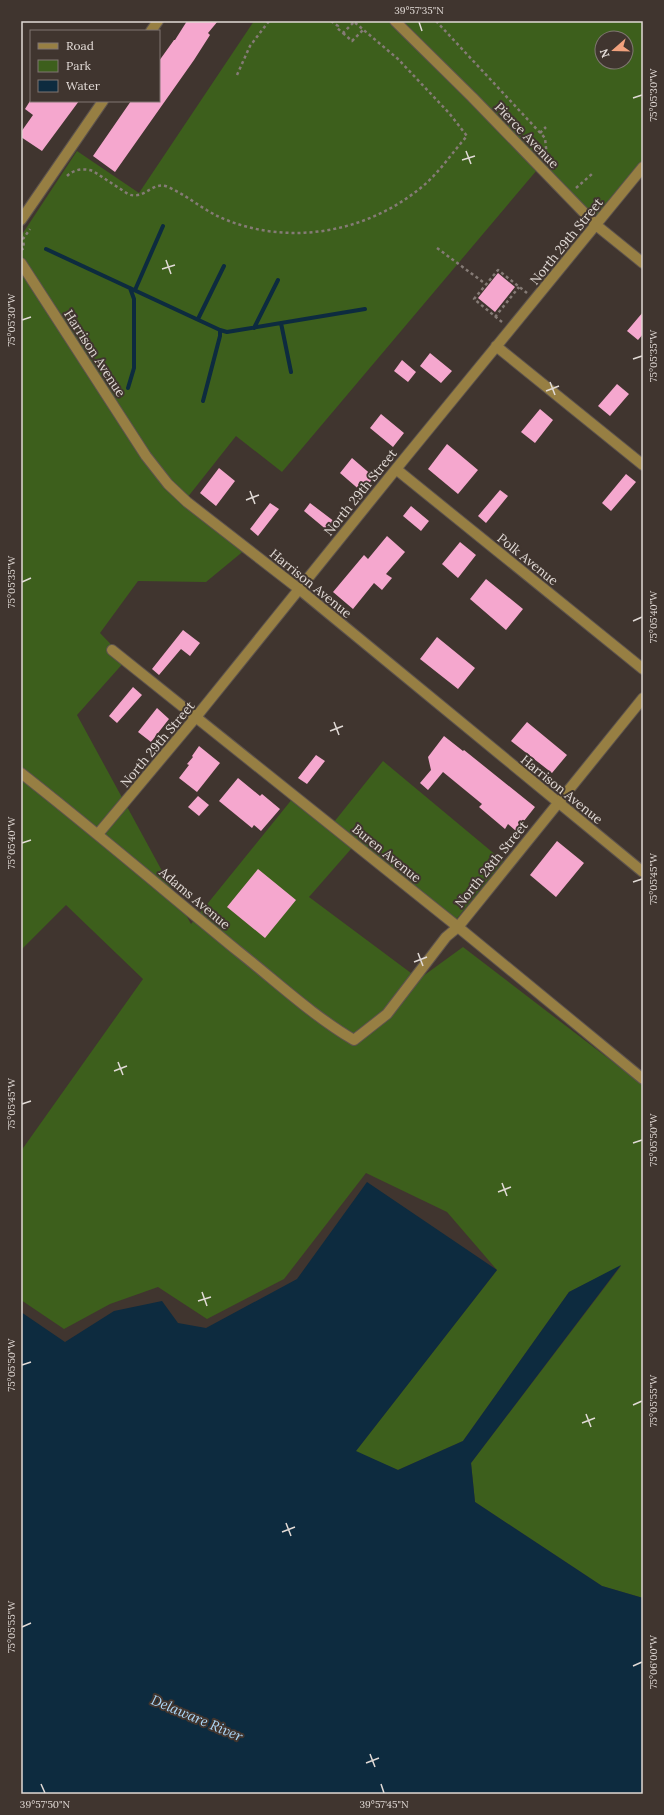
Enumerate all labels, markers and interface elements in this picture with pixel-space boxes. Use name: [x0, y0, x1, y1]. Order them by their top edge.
text: 39°57'35"N: [394, 4, 444, 17]
legend: [30, 30, 160, 102]
north arrow: [594, 30, 634, 70]
text: Road: [66, 38, 94, 53]
text: N: [596, 47, 613, 60]
text: Park: [66, 58, 92, 73]
text: 75°05'30"W: [647, 67, 660, 122]
text: Water: [66, 78, 101, 93]
street label: Pierce Avenue: [491, 99, 562, 172]
street label: North 29th Street: [526, 194, 607, 288]
text: 75°05'30"W: [5, 292, 18, 347]
street label: Harrison Avenue: [60, 306, 129, 400]
text: 75°05'35"W: [647, 329, 660, 382]
street label: North 29th Street: [320, 445, 401, 539]
street label: Polk Avenue: [494, 530, 562, 589]
street label: Harrison Avenue: [266, 545, 355, 622]
text: 75°05'35"W: [5, 555, 18, 608]
text: 75°05'40"W: [647, 590, 660, 643]
street label: North 29th Street: [117, 698, 198, 791]
street label: Harrison Avenue: [517, 751, 606, 828]
text: 75°05'40"W: [5, 816, 18, 869]
street label: North 28th Street: [451, 817, 532, 911]
street label: Buren Avenue: [349, 820, 425, 886]
text: 75°05'45"W: [647, 852, 660, 905]
street label: Adams Avenue: [155, 863, 234, 933]
text: 75°05'45"W: [5, 1077, 18, 1130]
text: 75°05'50"W: [647, 1112, 660, 1166]
text: 75°05'50"W: [5, 1337, 18, 1391]
text: 75°05'55"W: [647, 1374, 660, 1427]
text: 75°05'55"W: [5, 1600, 18, 1653]
text: 75°06'00"W: [647, 1634, 660, 1689]
water label: Delaware River: [148, 1691, 246, 1746]
text: 39°57'50"N: [20, 1798, 71, 1811]
text: 39°57'45"N: [359, 1798, 409, 1811]

